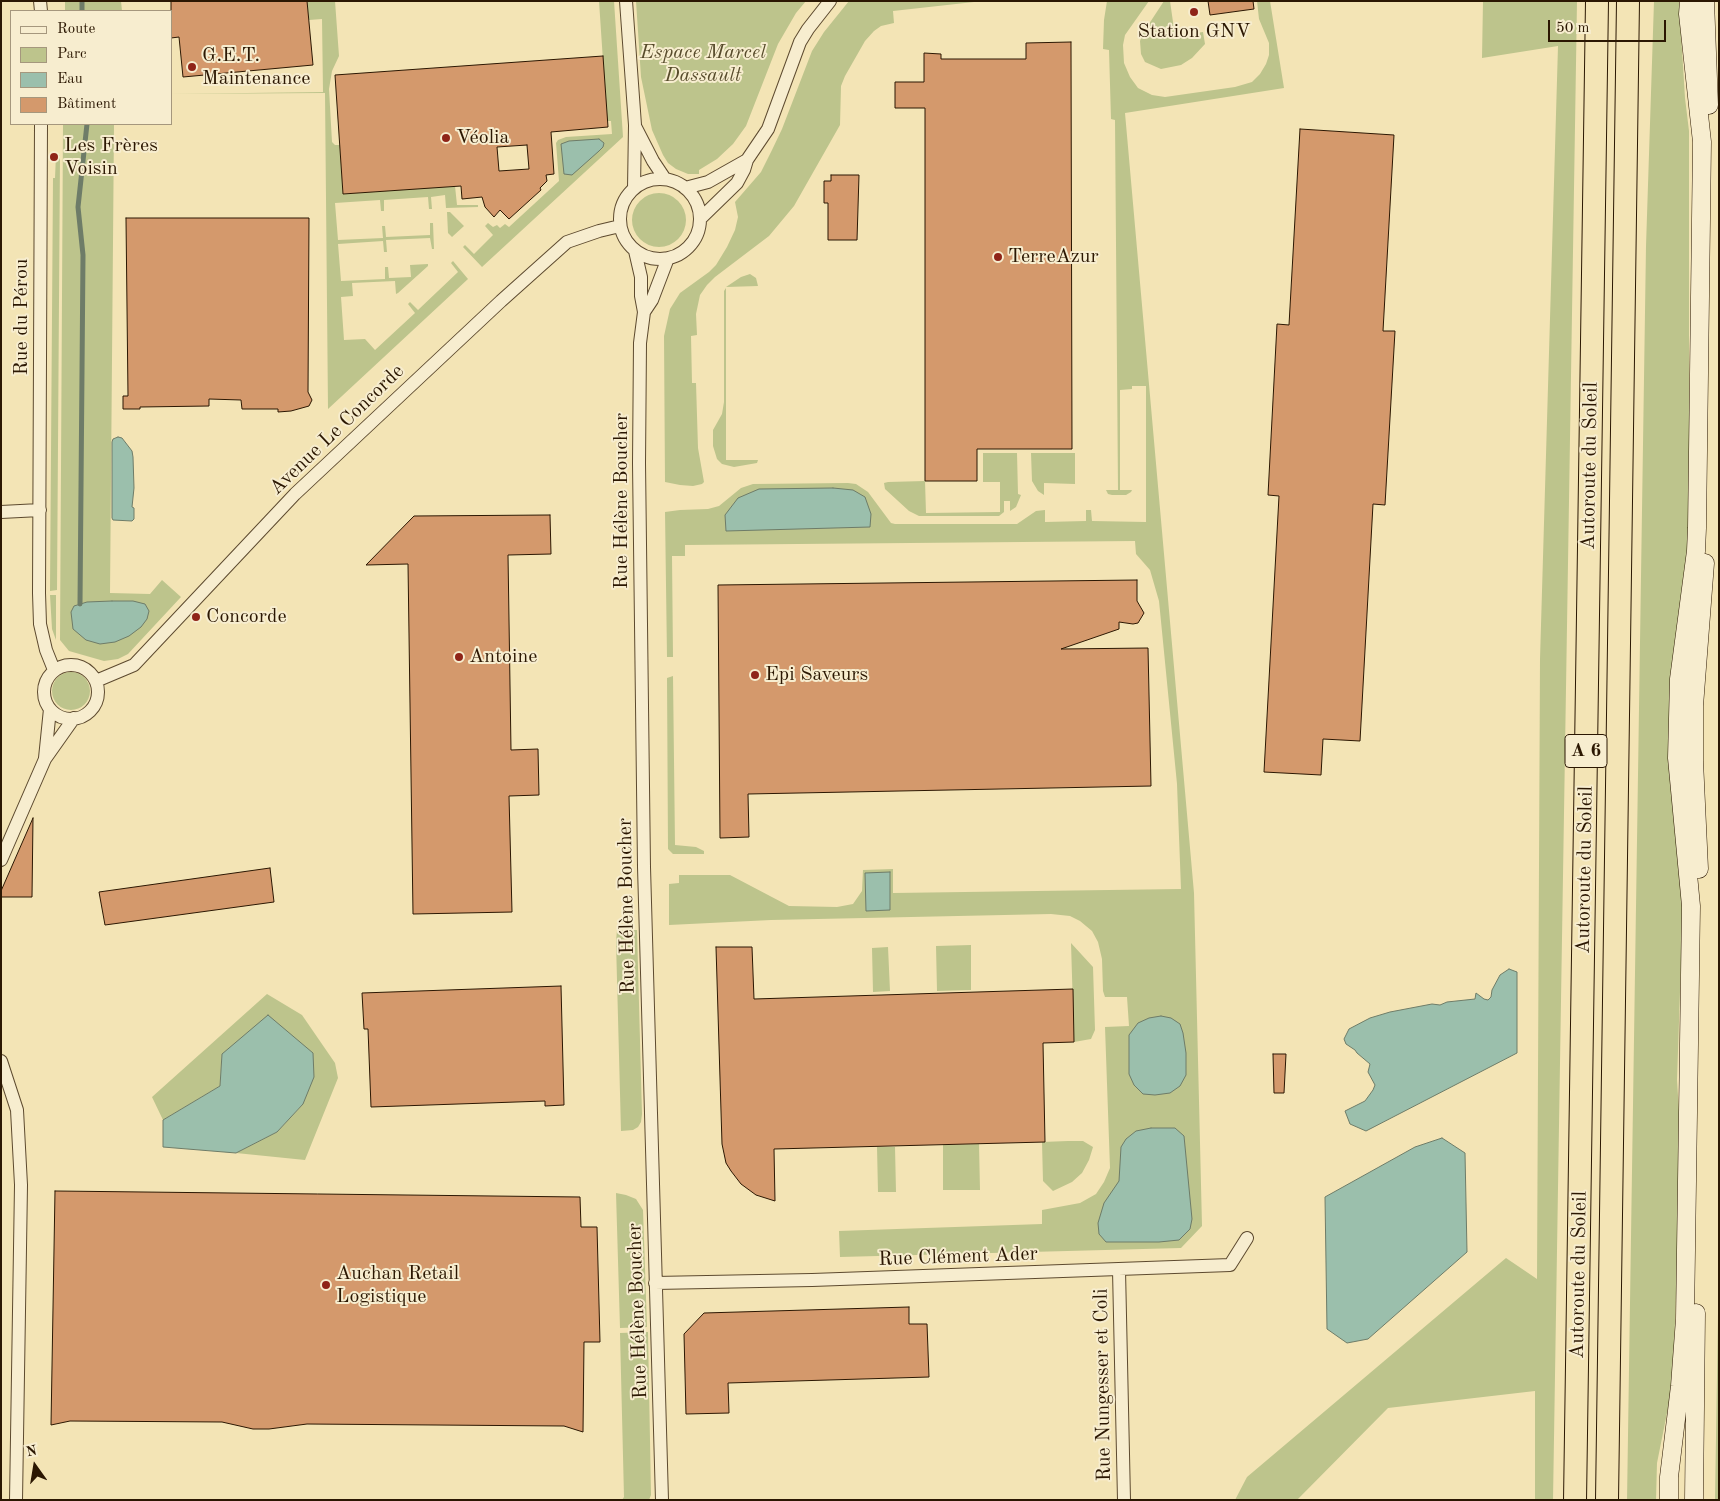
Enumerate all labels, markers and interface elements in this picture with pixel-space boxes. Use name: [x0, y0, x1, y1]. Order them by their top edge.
marker: Station GNV: [1188, 6, 1200, 18]
legend: [10, 10, 172, 125]
scale bar: [1550, 10, 1668, 42]
place label: Station GNV: [1137, 20, 1251, 44]
text: 50 m: [1556, 21, 1590, 36]
text: Route: [57, 22, 95, 37]
park label: Espace Marcel Dassault: [640, 41, 766, 88]
place label: G.E.T. Maintenance: [202, 44, 310, 91]
text: Parc: [57, 47, 87, 62]
marker: G.E.T. Maintenance: [186, 61, 198, 73]
text: Eau: [57, 72, 83, 87]
text: Bâtiment: [57, 97, 116, 112]
place label: Véolia: [456, 126, 509, 150]
marker: Véolia: [440, 132, 452, 144]
place label: Les Frères Voisin: [64, 134, 158, 181]
marker: Les Frères Voisin: [48, 151, 60, 163]
place label: TerreAzur: [1008, 245, 1099, 269]
marker: TerreAzur: [992, 251, 1004, 263]
street label: Rue du Pérou: [10, 258, 34, 376]
street label: Avenue Le Concorde: [265, 360, 409, 500]
street label: Autoroute du Soleil: [1577, 382, 1603, 550]
street label: Rue Hélène Boucher: [610, 413, 634, 589]
place label: Concorde: [206, 605, 287, 629]
marker: Concorde: [190, 611, 202, 623]
place label: Antoine: [469, 645, 537, 669]
marker: Antoine: [453, 651, 465, 663]
place label: Epi Saveurs: [765, 663, 868, 687]
marker: Epi Saveurs: [749, 669, 761, 681]
road number: A 6: [1565, 734, 1607, 768]
street label: Autoroute du Soleil: [1572, 786, 1598, 954]
street label: Rue Hélène Boucher: [613, 818, 641, 994]
street label: Autoroute du Soleil: [1566, 1191, 1592, 1359]
street label: Rue Hélène Boucher: [623, 1222, 653, 1400]
street label: Rue Clément Ader: [878, 1242, 1038, 1272]
place label: Auchan Retail Logistique: [336, 1262, 459, 1309]
marker: Auchan Retail Logistique: [320, 1279, 332, 1291]
street label: Rue Nungesser et Coli: [1089, 1288, 1117, 1482]
north arrow: [10, 1441, 60, 1491]
text: N: [25, 1443, 38, 1459]

